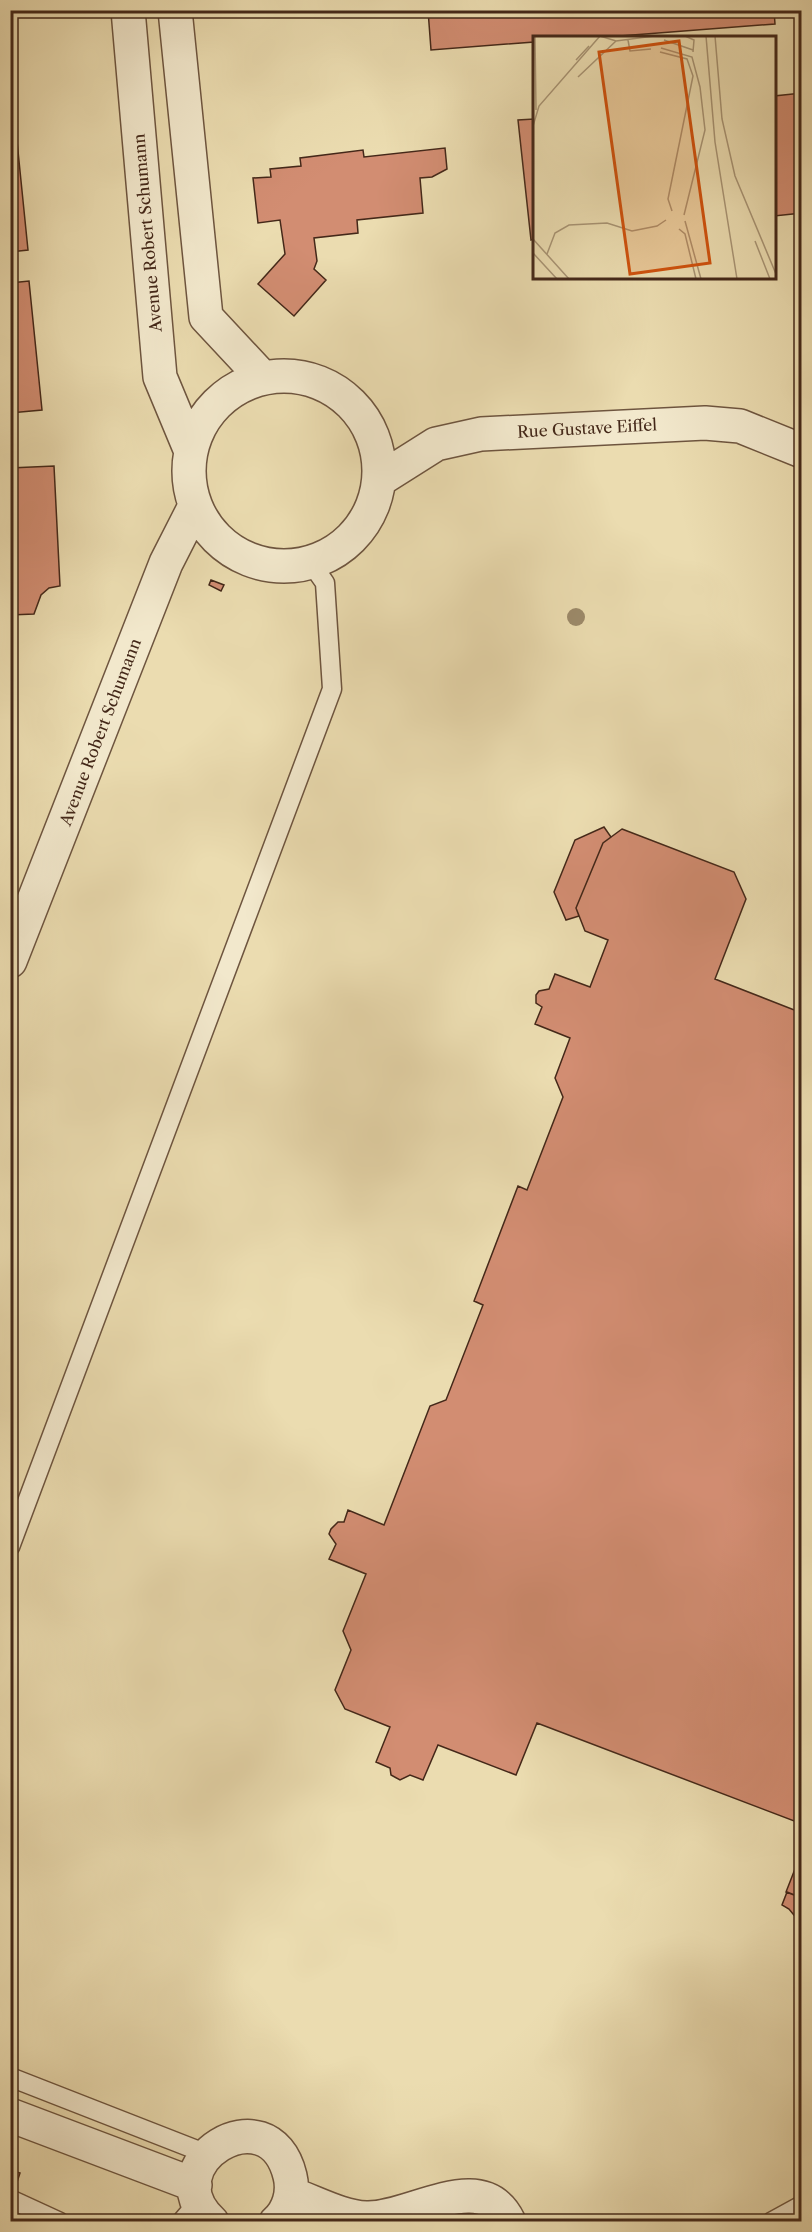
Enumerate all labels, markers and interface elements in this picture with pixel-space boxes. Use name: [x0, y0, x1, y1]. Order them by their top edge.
inset map: [533, 36, 776, 279]
street label: Avenue Robert Schumann: [128, 133, 166, 334]
street label: Rue Gustave Eiffel: [517, 414, 658, 442]
street label: Avenue Robert Schumann: [55, 636, 145, 829]

